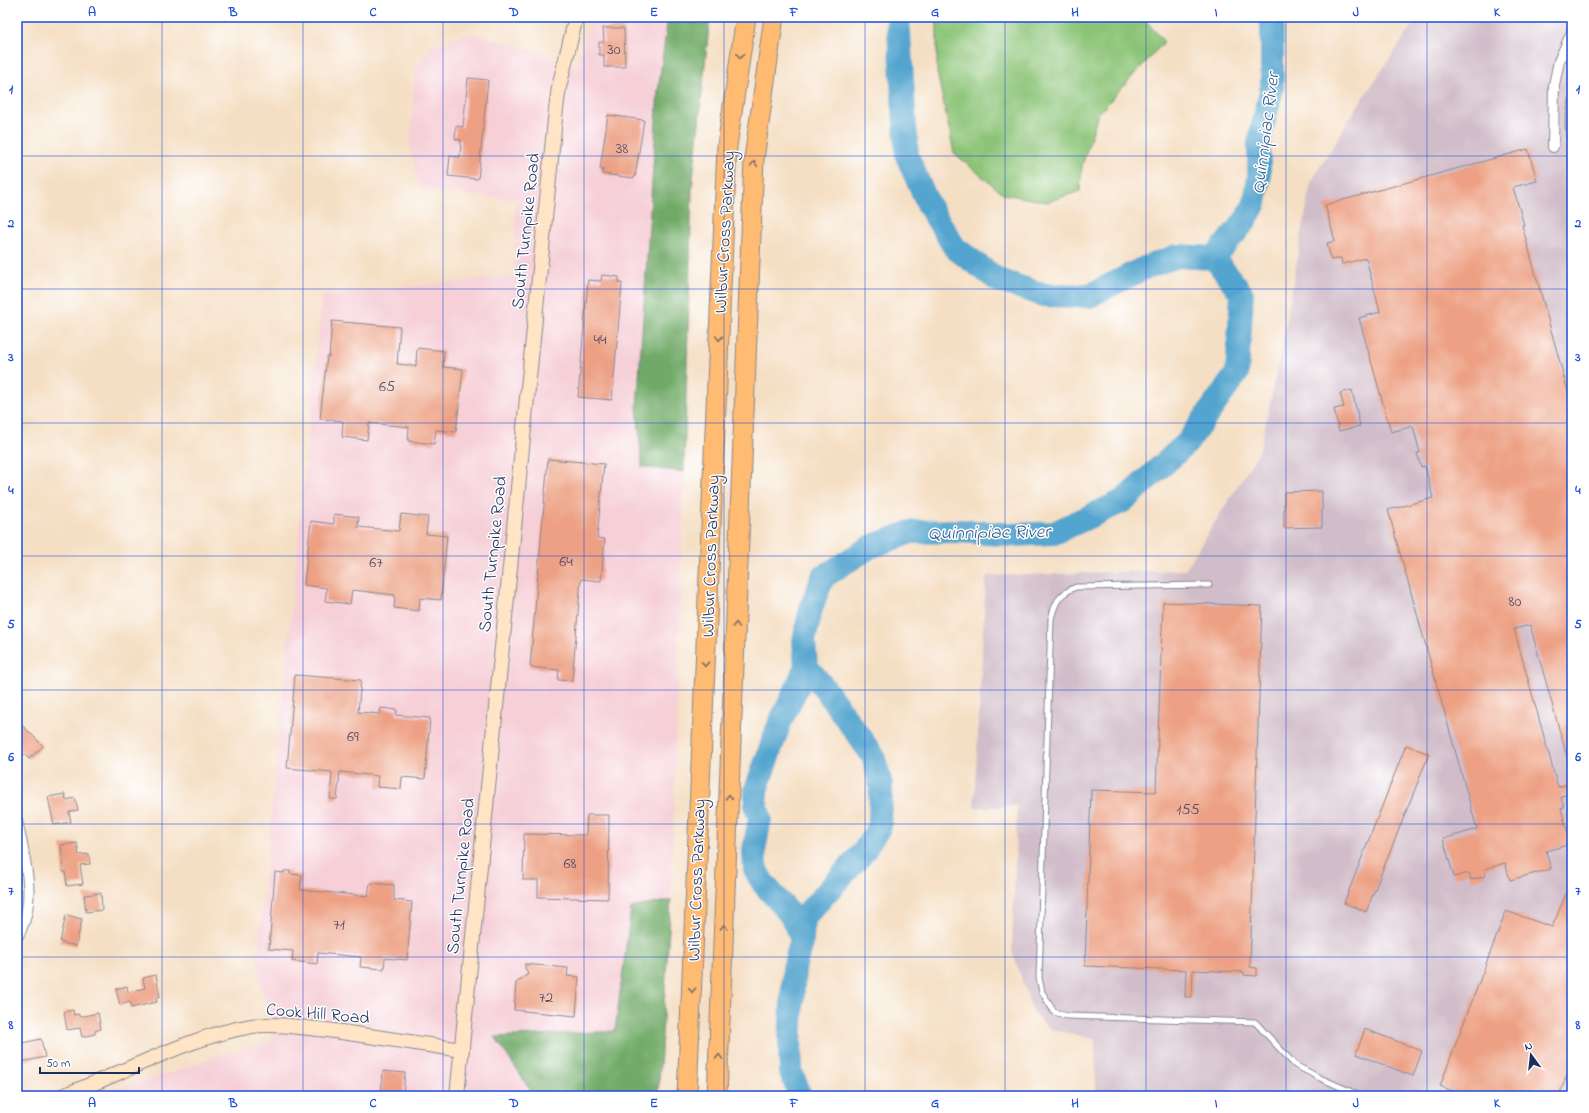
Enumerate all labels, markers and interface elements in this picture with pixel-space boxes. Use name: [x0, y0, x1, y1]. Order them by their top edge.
text: A: [88, 3, 96, 22]
text: B: [228, 3, 238, 22]
text: C: [369, 3, 377, 22]
text: D: [508, 3, 519, 22]
text: E: [650, 3, 658, 22]
text: F: [789, 3, 799, 22]
text: G: [931, 3, 939, 22]
text: H: [1071, 3, 1079, 22]
text: I: [1214, 3, 1218, 22]
text: J: [1353, 3, 1359, 22]
text: K: [1494, 3, 1501, 22]
house number: 30: [607, 38, 621, 62]
one-way arrow: [736, 53, 745, 59]
water label: Quinnipiac River: [1246, 69, 1288, 196]
text: 1: [9, 80, 14, 99]
text: 1: [1576, 80, 1581, 99]
house number: 38: [616, 137, 628, 161]
street label: Wilbur Cross Parkway: [709, 150, 743, 314]
street label: South Turnpike Road: [506, 152, 548, 311]
one-way arrow: [749, 161, 758, 167]
text: 2: [7, 214, 15, 233]
text: 2: [1574, 214, 1582, 233]
house number: 44: [593, 328, 607, 352]
one-way arrow: [715, 336, 723, 342]
text: 3: [7, 348, 14, 367]
text: 3: [1574, 348, 1581, 367]
house number: 65: [379, 375, 395, 399]
street label: Wilbur Cross Parkway: [696, 474, 728, 638]
street label: South Turnpike Road: [473, 475, 515, 634]
text: 4: [7, 481, 14, 500]
text: 4: [1574, 481, 1581, 500]
water label: Quinnipiac River: [928, 519, 1052, 548]
house number: 64: [559, 550, 573, 574]
house number: 67: [369, 551, 383, 575]
house number: 80: [1509, 590, 1522, 614]
text: 5: [7, 615, 15, 634]
text: 5: [1574, 615, 1582, 634]
one-way arrow: [731, 622, 740, 628]
one-way arrow: [701, 661, 710, 667]
house number: 69: [347, 725, 359, 749]
text: 6: [7, 748, 14, 767]
text: 6: [1574, 748, 1581, 767]
one-way arrow: [725, 794, 733, 800]
street label: South Turnpike Road: [441, 797, 483, 956]
street label: Wilbur Cross Parkway: [682, 798, 714, 962]
house number: 155: [1176, 798, 1200, 822]
house number: 68: [563, 852, 577, 876]
text: 7: [8, 882, 14, 901]
text: 7: [1575, 882, 1581, 901]
house number: 71: [333, 913, 345, 937]
one-way arrow: [720, 924, 728, 930]
house number: 72: [539, 986, 553, 1010]
one-way arrow: [687, 987, 696, 993]
street label: Cook Hill Road: [265, 998, 371, 1032]
text: 8: [8, 1016, 14, 1035]
text: 8: [1575, 1016, 1581, 1035]
north arrow: [1511, 1035, 1551, 1075]
text: N: [1523, 1038, 1534, 1055]
scale bar: [40, 1049, 139, 1075]
one-way arrow: [715, 1054, 723, 1060]
text: 50 m: [46, 1055, 70, 1073]
text: A: [88, 1094, 96, 1113]
text: B: [228, 1094, 238, 1113]
text: C: [369, 1094, 377, 1113]
text: D: [508, 1094, 519, 1113]
text: E: [650, 1094, 658, 1113]
text: F: [789, 1094, 799, 1113]
text: G: [931, 1094, 939, 1113]
text: H: [1071, 1094, 1079, 1113]
text: I: [1214, 1094, 1218, 1113]
text: J: [1353, 1094, 1359, 1113]
text: K: [1494, 1094, 1501, 1113]

